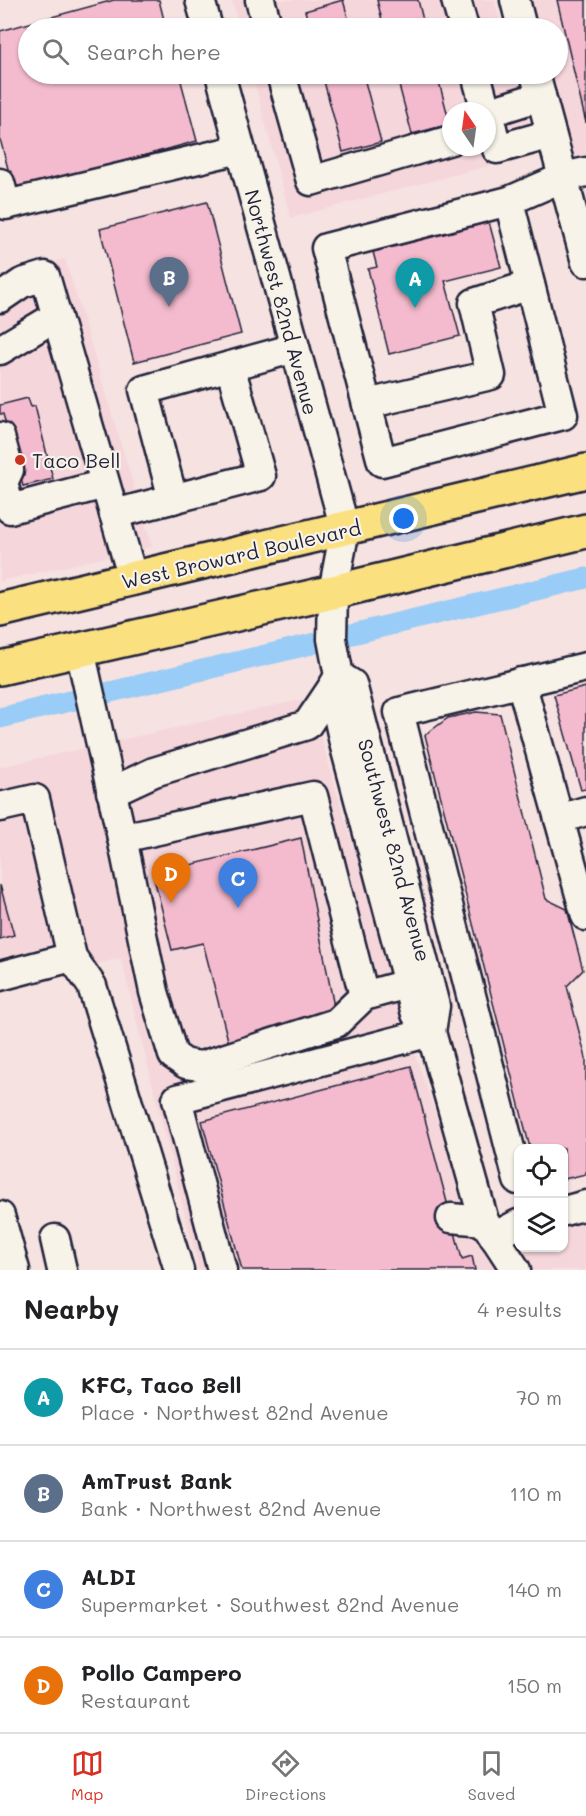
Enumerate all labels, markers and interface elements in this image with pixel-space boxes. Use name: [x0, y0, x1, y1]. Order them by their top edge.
search box: [18, 18, 568, 84]
icon: search: [39, 35, 72, 68]
text: Search here: [87, 37, 221, 66]
north arrow: [442, 102, 496, 156]
street label: Northwest 82nd Avenue: [239, 187, 325, 417]
pin: B: [150, 258, 188, 307]
pin: A: [396, 258, 434, 308]
place label: Taco Bell: [32, 447, 120, 473]
marker: Taco Bell: [13, 453, 27, 467]
your location: [389, 504, 418, 533]
street label: West Broward Boulevard: [119, 514, 363, 594]
street label: Southwest 82nd Avenue: [353, 736, 437, 964]
pin: D: [152, 854, 190, 903]
pin: C: [218, 858, 258, 908]
map controls: [514, 1144, 568, 1252]
button: locate: [514, 1144, 568, 1198]
button: layers: [514, 1198, 568, 1252]
text: Nearby: [24, 1292, 119, 1326]
text: 4 results: [477, 1296, 562, 1322]
text: KFC, Taco Bell: [81, 1370, 241, 1399]
text: A: [37, 1384, 50, 1410]
text: 70 m: [516, 1384, 562, 1410]
text: Place · Northwest 82nd Avenue: [81, 1399, 389, 1425]
text: AmTrust Bank: [81, 1466, 232, 1495]
text: B: [37, 1480, 50, 1506]
text: 110 m: [509, 1480, 562, 1506]
text: Bank · Northwest 82nd Avenue: [81, 1495, 381, 1521]
text: ALDI: [81, 1562, 136, 1591]
text: C: [36, 1576, 51, 1602]
text: 140 m: [507, 1576, 562, 1602]
text: Supermarket · Southwest 82nd Avenue: [81, 1591, 459, 1617]
text: Pollo Campero: [81, 1658, 242, 1687]
text: D: [36, 1672, 51, 1698]
text: 150 m: [507, 1672, 562, 1698]
text: Restaurant: [81, 1687, 191, 1713]
tab: Map: [71, 1747, 104, 1804]
tab: Directions: [245, 1747, 326, 1804]
tab: Saved: [468, 1747, 515, 1804]

